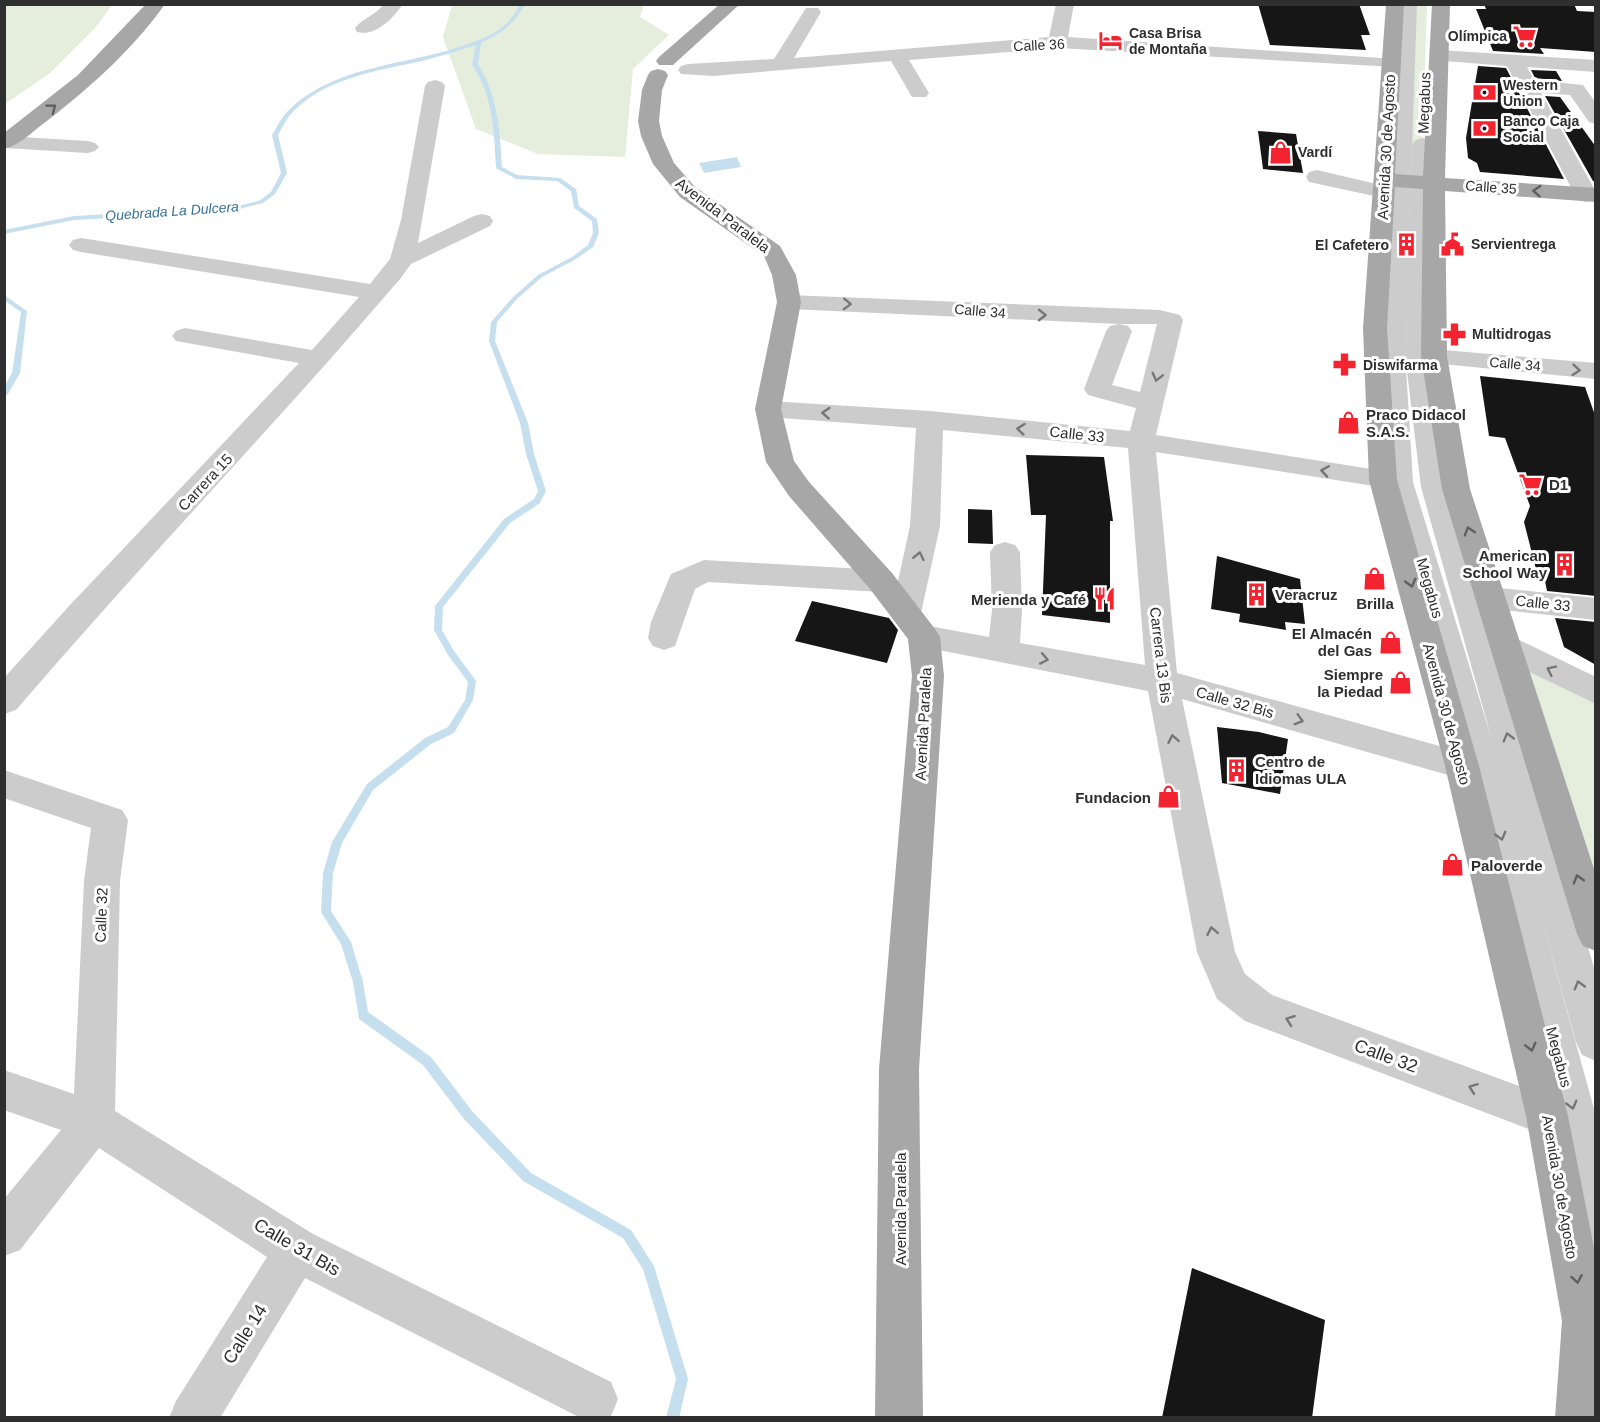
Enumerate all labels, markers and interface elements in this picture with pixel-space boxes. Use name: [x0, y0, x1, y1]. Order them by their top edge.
supermarket icon: Olímpica: [1512, 23, 1538, 49]
place label: Casa Brisa de Montaña: [1129, 25, 1207, 57]
hotel icon: Casa Brisa de Montaña: [1098, 28, 1124, 54]
place label: Olímpica: [1448, 28, 1507, 44]
street label: Calle 36: [1013, 36, 1065, 54]
street label: Megabus: [1414, 72, 1434, 134]
street label: Avenida 30 de Agosto: [1374, 74, 1398, 220]
place label: Western Union: [1503, 77, 1558, 109]
bank icon: Western Union: [1472, 80, 1498, 106]
one-way arrow: [45, 105, 56, 116]
place label: Banco Caja Social: [1503, 113, 1579, 145]
bank icon: Banco Caja Social: [1472, 116, 1498, 142]
shop icon: Vardí: [1267, 139, 1293, 165]
place label: Vardí: [1298, 144, 1333, 160]
street label: Avenida Paralela: [673, 174, 774, 256]
street label: Calle 35: [1465, 177, 1517, 197]
one-way arrow: [1533, 185, 1542, 198]
water label: Quebrada La Dulcera: [105, 198, 240, 224]
public building icon: Servientrega: [1440, 231, 1466, 257]
building icon: El Cafetero: [1394, 232, 1420, 258]
place label: Servientrega: [1471, 236, 1556, 252]
place label: El Cafetero: [1315, 237, 1389, 253]
one-way arrow: [843, 298, 852, 311]
street label: Calle 34: [954, 301, 1006, 321]
one-way arrow: [1037, 309, 1046, 321]
pharmacy icon: Multidrogas: [1441, 321, 1467, 347]
place label: Multidrogas: [1472, 326, 1552, 342]
pharmacy icon: Diswifarma: [1332, 352, 1358, 378]
street label: Calle 34: [1489, 354, 1541, 374]
place label: Diswifarma: [1363, 357, 1438, 373]
one-way arrow: [1572, 363, 1581, 376]
one-way arrow: [1152, 372, 1165, 382]
one-way arrow: [822, 406, 831, 419]
place label: Praco Didacol S.A.S.: [1366, 406, 1466, 440]
shop icon: Praco Didacol S.A.S.: [1335, 410, 1361, 436]
one-way arrow: [1016, 423, 1025, 436]
street label: Calle 33: [1049, 423, 1105, 445]
street label: Carrera 15: [174, 450, 236, 514]
one-way arrow: [1320, 465, 1329, 477]
supermarket icon: D1: [1518, 471, 1544, 497]
place label: D1: [1549, 476, 1568, 493]
one-way arrow: [1464, 527, 1477, 537]
place label: American School Way: [1463, 547, 1548, 581]
building icon: American School Way: [1552, 551, 1578, 577]
one-way arrow: [912, 552, 925, 562]
street label: Megabus: [1413, 556, 1447, 620]
shop icon: Brilla: [1362, 566, 1388, 592]
one-way arrow: [1404, 578, 1416, 588]
building icon: Veracruz: [1244, 581, 1270, 607]
restaurant icon: Merienda y Café: [1091, 586, 1117, 612]
place label: Veracruz: [1275, 586, 1338, 603]
place label: Merienda y Café: [971, 591, 1086, 608]
street label: Calle 33: [1515, 592, 1571, 614]
place label: Brilla: [1356, 595, 1394, 612]
street label: Carrera 13 Bis: [1147, 606, 1175, 704]
place label: El Almacén del Gas: [1292, 625, 1372, 659]
shop icon: El Almacén del Gas: [1377, 629, 1403, 655]
street label: Avenida 30 de Agosto: [1420, 641, 1474, 787]
one-way arrow: [1038, 652, 1048, 665]
one-way arrow: [1546, 665, 1557, 677]
street label: Avenida Paralela: [912, 666, 934, 781]
place label: Siempre la Piedad: [1317, 666, 1383, 700]
shop icon: Siempre la Piedad: [1388, 670, 1414, 696]
street label: Calle 32 Bis: [1194, 683, 1276, 721]
one-way arrow: [1293, 713, 1304, 725]
one-way arrow: [1503, 733, 1515, 743]
one-way arrow: [1168, 735, 1181, 745]
place label: Centro de Idiomas ULA: [1255, 753, 1347, 787]
building icon: Centro de Idiomas ULA: [1224, 757, 1250, 783]
shop icon: Fundacion: [1156, 784, 1182, 810]
place label: Fundacion: [1075, 789, 1151, 806]
one-way arrow: [1494, 830, 1506, 841]
shop icon: Paloverde: [1440, 852, 1466, 878]
place label: Paloverde: [1471, 857, 1543, 874]
one-way arrow: [1573, 874, 1585, 885]
street label: Calle 32: [92, 887, 110, 943]
one-way arrow: [1206, 926, 1219, 936]
one-way arrow: [1574, 980, 1586, 991]
one-way arrow: [1285, 1014, 1296, 1027]
street label: Megabus: [1543, 1025, 1575, 1089]
street label: Calle 32: [1352, 1035, 1420, 1077]
one-way arrow: [1523, 1042, 1536, 1052]
one-way arrow: [1468, 1082, 1479, 1095]
one-way arrow: [1565, 1100, 1578, 1110]
street label: Avenida 30 de Agosto: [1539, 1114, 1581, 1260]
street label: Avenida Paralela: [892, 1152, 909, 1266]
street label: Calle 31 Bis: [250, 1214, 344, 1280]
one-way arrow: [1570, 1274, 1583, 1284]
street label: Calle 14: [219, 1301, 271, 1367]

